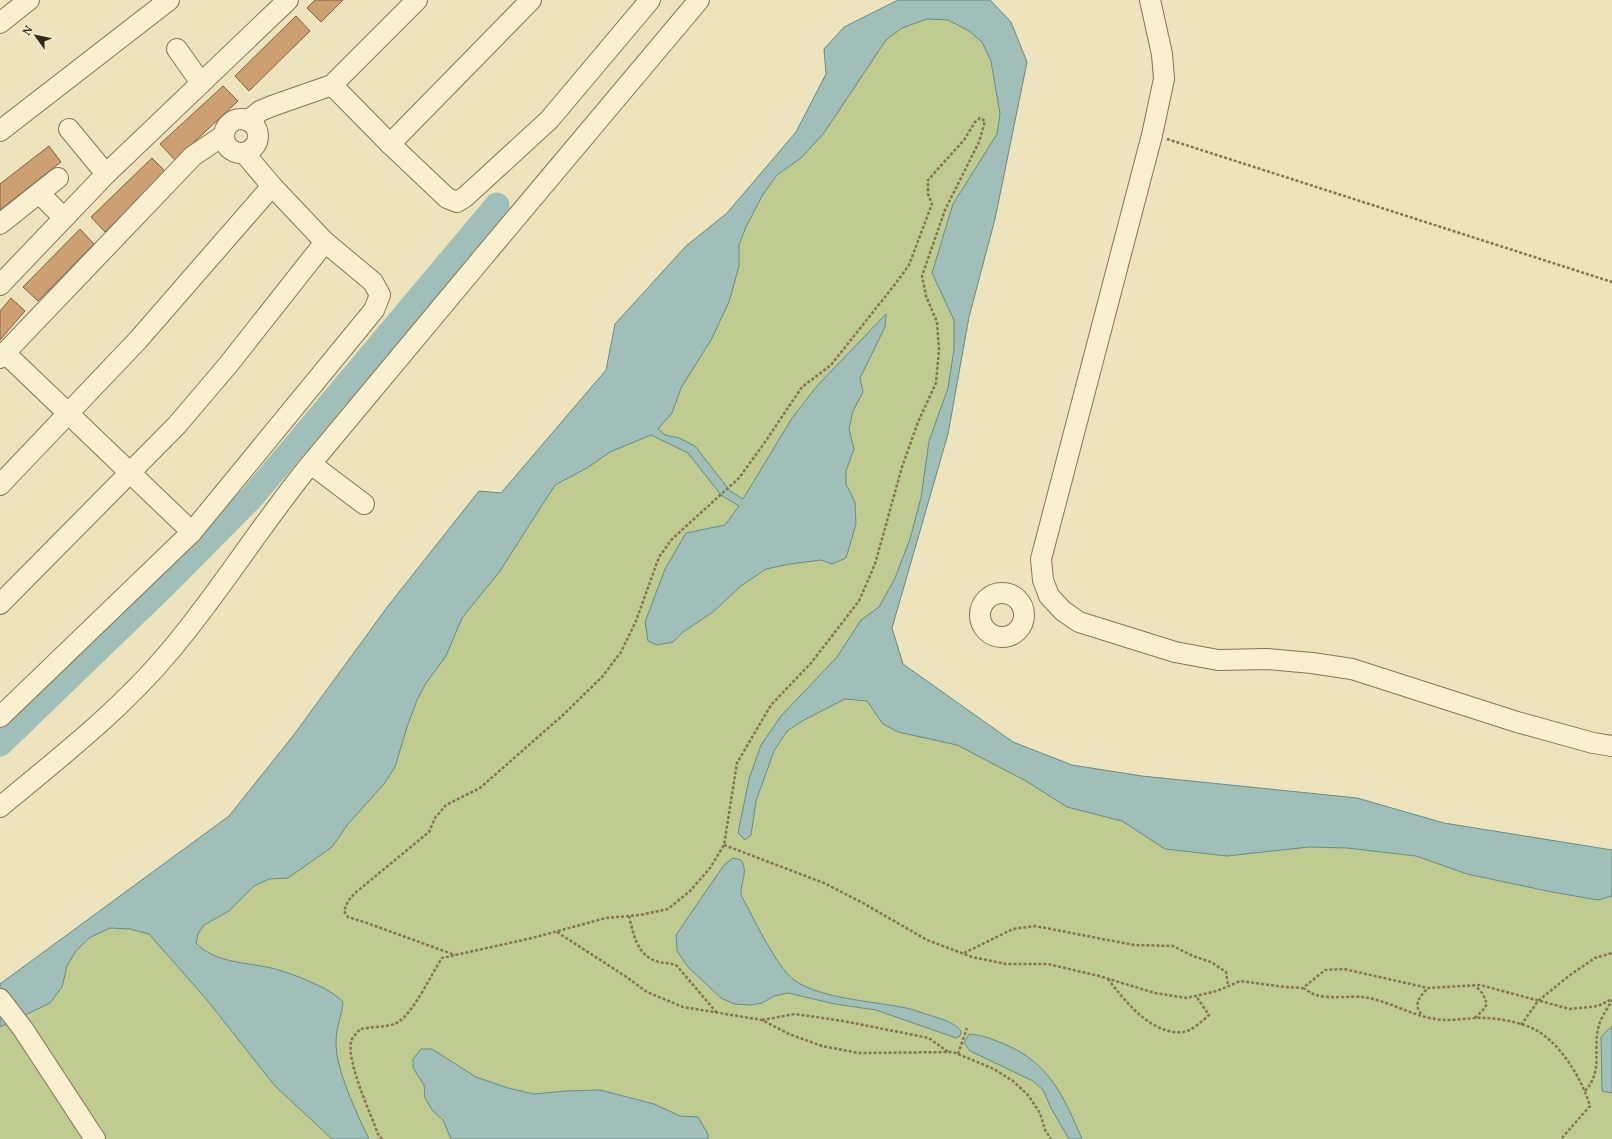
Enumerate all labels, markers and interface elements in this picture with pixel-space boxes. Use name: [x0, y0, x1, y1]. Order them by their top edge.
north arrow: [16, 16, 56, 56]
text: N: [19, 22, 36, 38]

